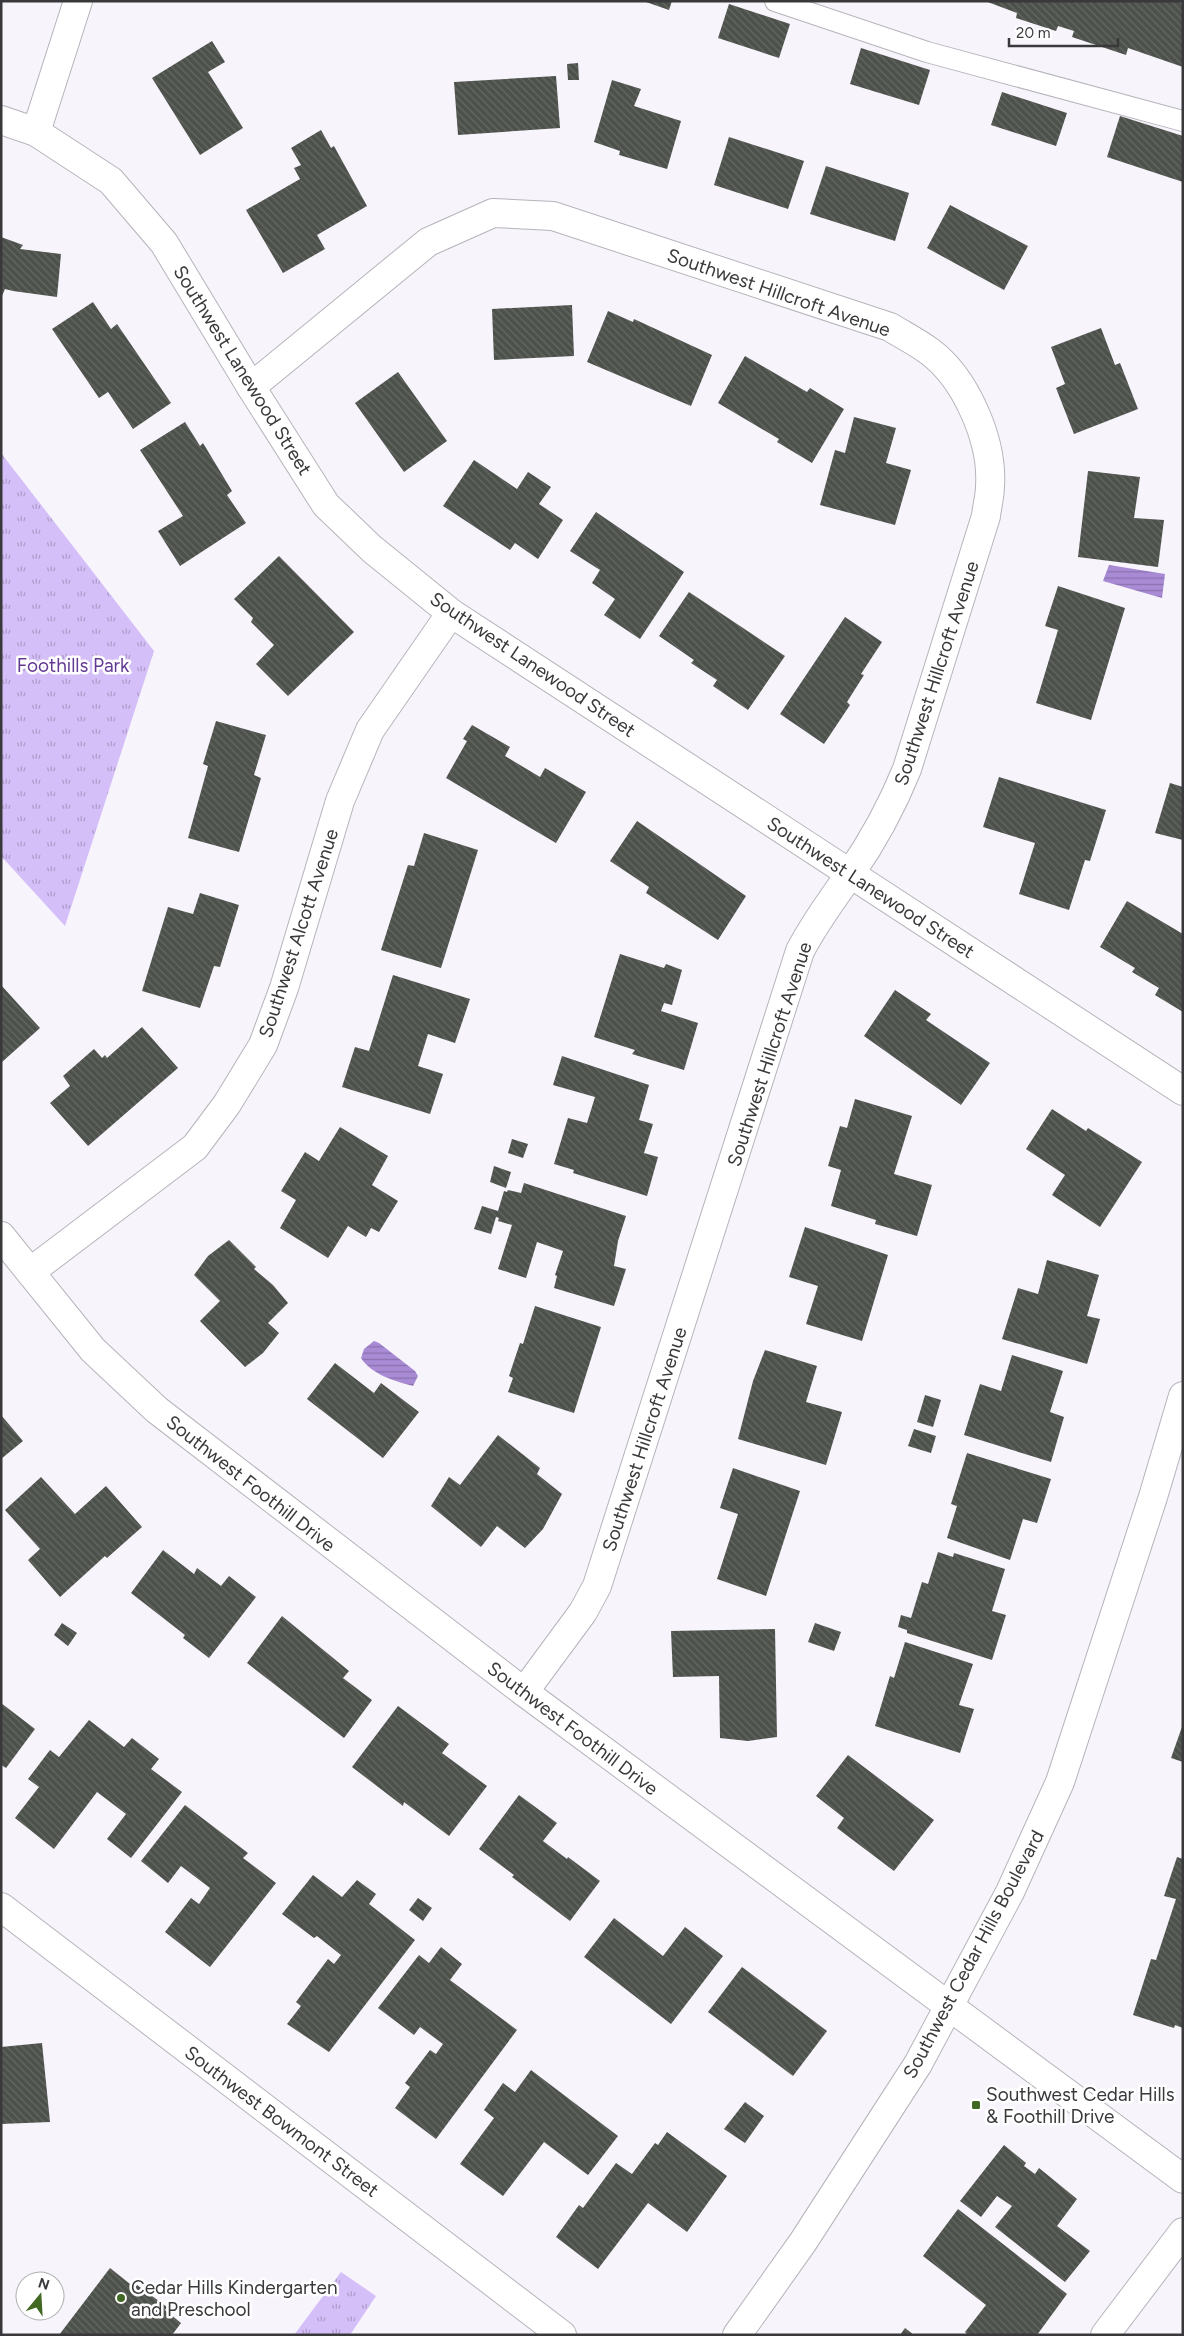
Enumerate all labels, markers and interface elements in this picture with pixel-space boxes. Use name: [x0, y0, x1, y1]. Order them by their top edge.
scale bar: [1009, 15, 1118, 47]
text: 20 m: [1016, 24, 1050, 42]
street label: Southwest Hillcroft Avenue: [664, 243, 893, 342]
street label: Southwest Lanewood Street: [169, 261, 317, 479]
street label: Southwest Hillcroft Avenue: [889, 558, 984, 788]
street label: Southwest Lanewood Street: [426, 587, 640, 742]
park label: Foothills Park: [17, 654, 130, 677]
street label: Southwest Lanewood Street: [763, 812, 979, 963]
street label: Southwest Alcott Avenue: [254, 826, 343, 1041]
street label: Southwest Hillcroft Avenue: [722, 939, 817, 1169]
street label: Southwest Hillcroft Avenue: [597, 1324, 692, 1554]
street label: Southwest Foothill Drive: [162, 1410, 340, 1557]
street label: Southwest Foothill Drive: [483, 1657, 663, 1800]
street label: Southwest Cedar Hills Boulevard: [898, 1826, 1049, 2082]
street label: Southwest Bowmont Street: [180, 2041, 383, 2202]
place label: Southwest Cedar Hills & Foothill Drive: [986, 2083, 1175, 2128]
marker: Southwest Cedar Hills & Foothill Drive: [970, 2099, 982, 2111]
north arrow: [15, 2271, 65, 2321]
text: N: [36, 2274, 52, 2294]
place label: Cedar Hills Kindergarten and Preschool: [131, 2276, 338, 2321]
marker: Cedar Hills Kindergarten and Preschool: [115, 2292, 127, 2304]

